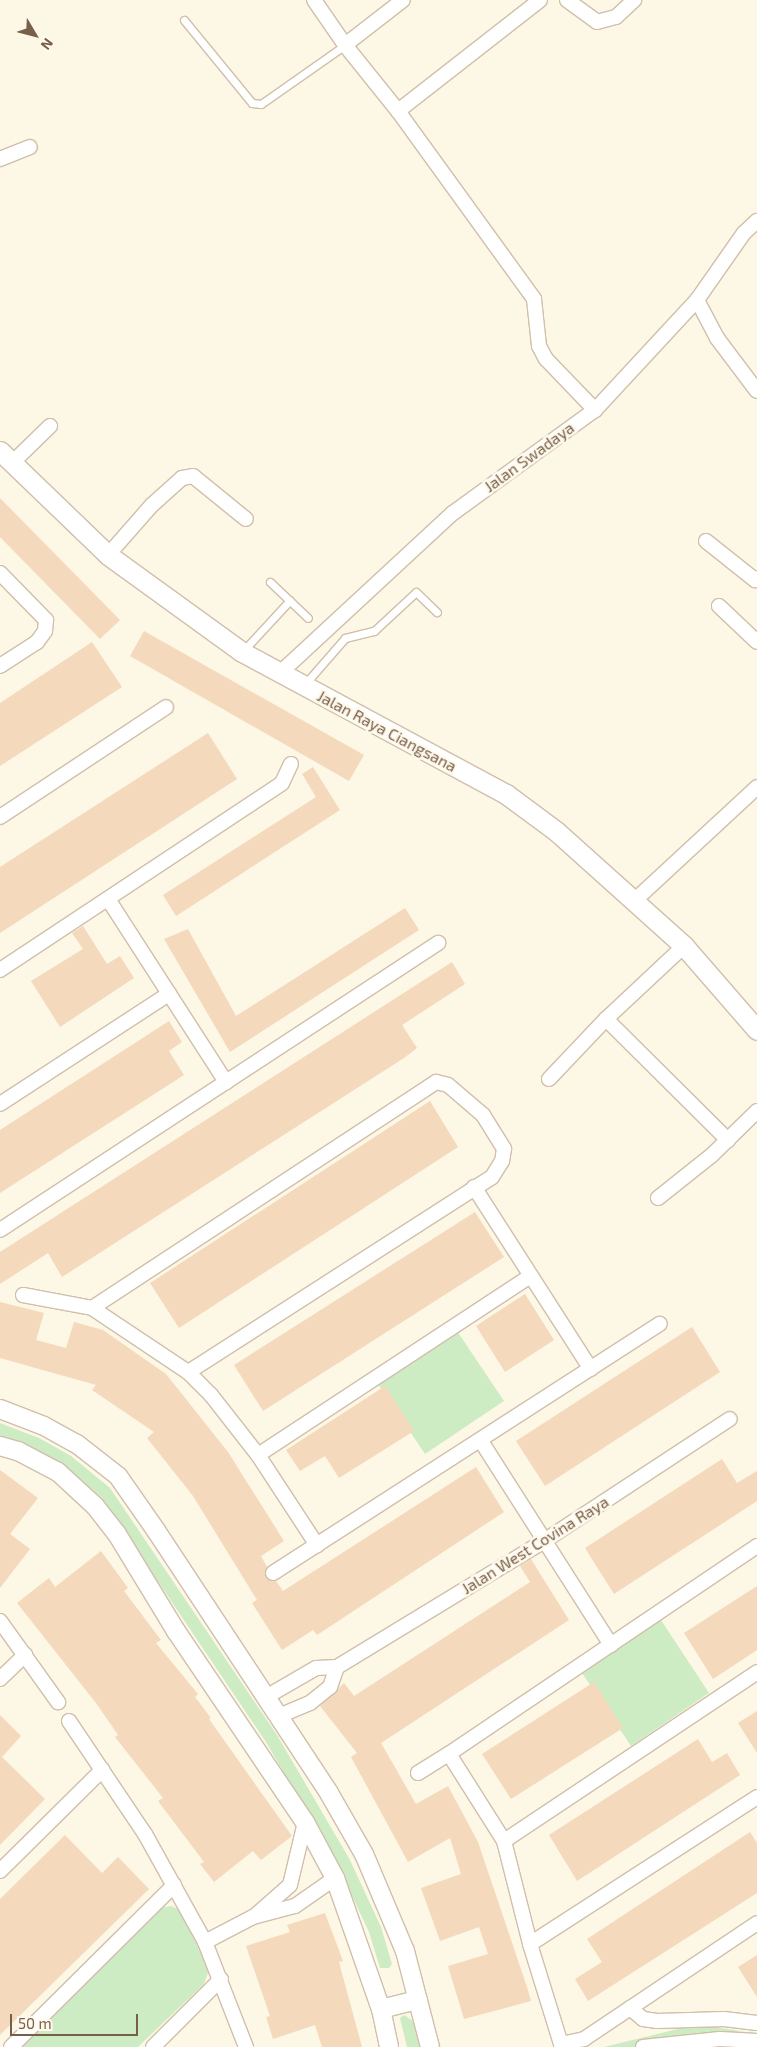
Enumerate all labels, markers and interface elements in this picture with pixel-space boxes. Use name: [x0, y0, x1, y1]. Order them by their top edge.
north arrow: [10, 10, 60, 60]
text: N: [38, 35, 57, 53]
street label: Jalan Swadaya: [480, 418, 578, 496]
street label: Jalan Raya Ciangsana: [314, 686, 460, 776]
street label: Jalan West Covina Raya: [458, 1492, 612, 1598]
scale bar: [12, 2004, 140, 2036]
text: 50 m: [18, 2014, 52, 2032]

